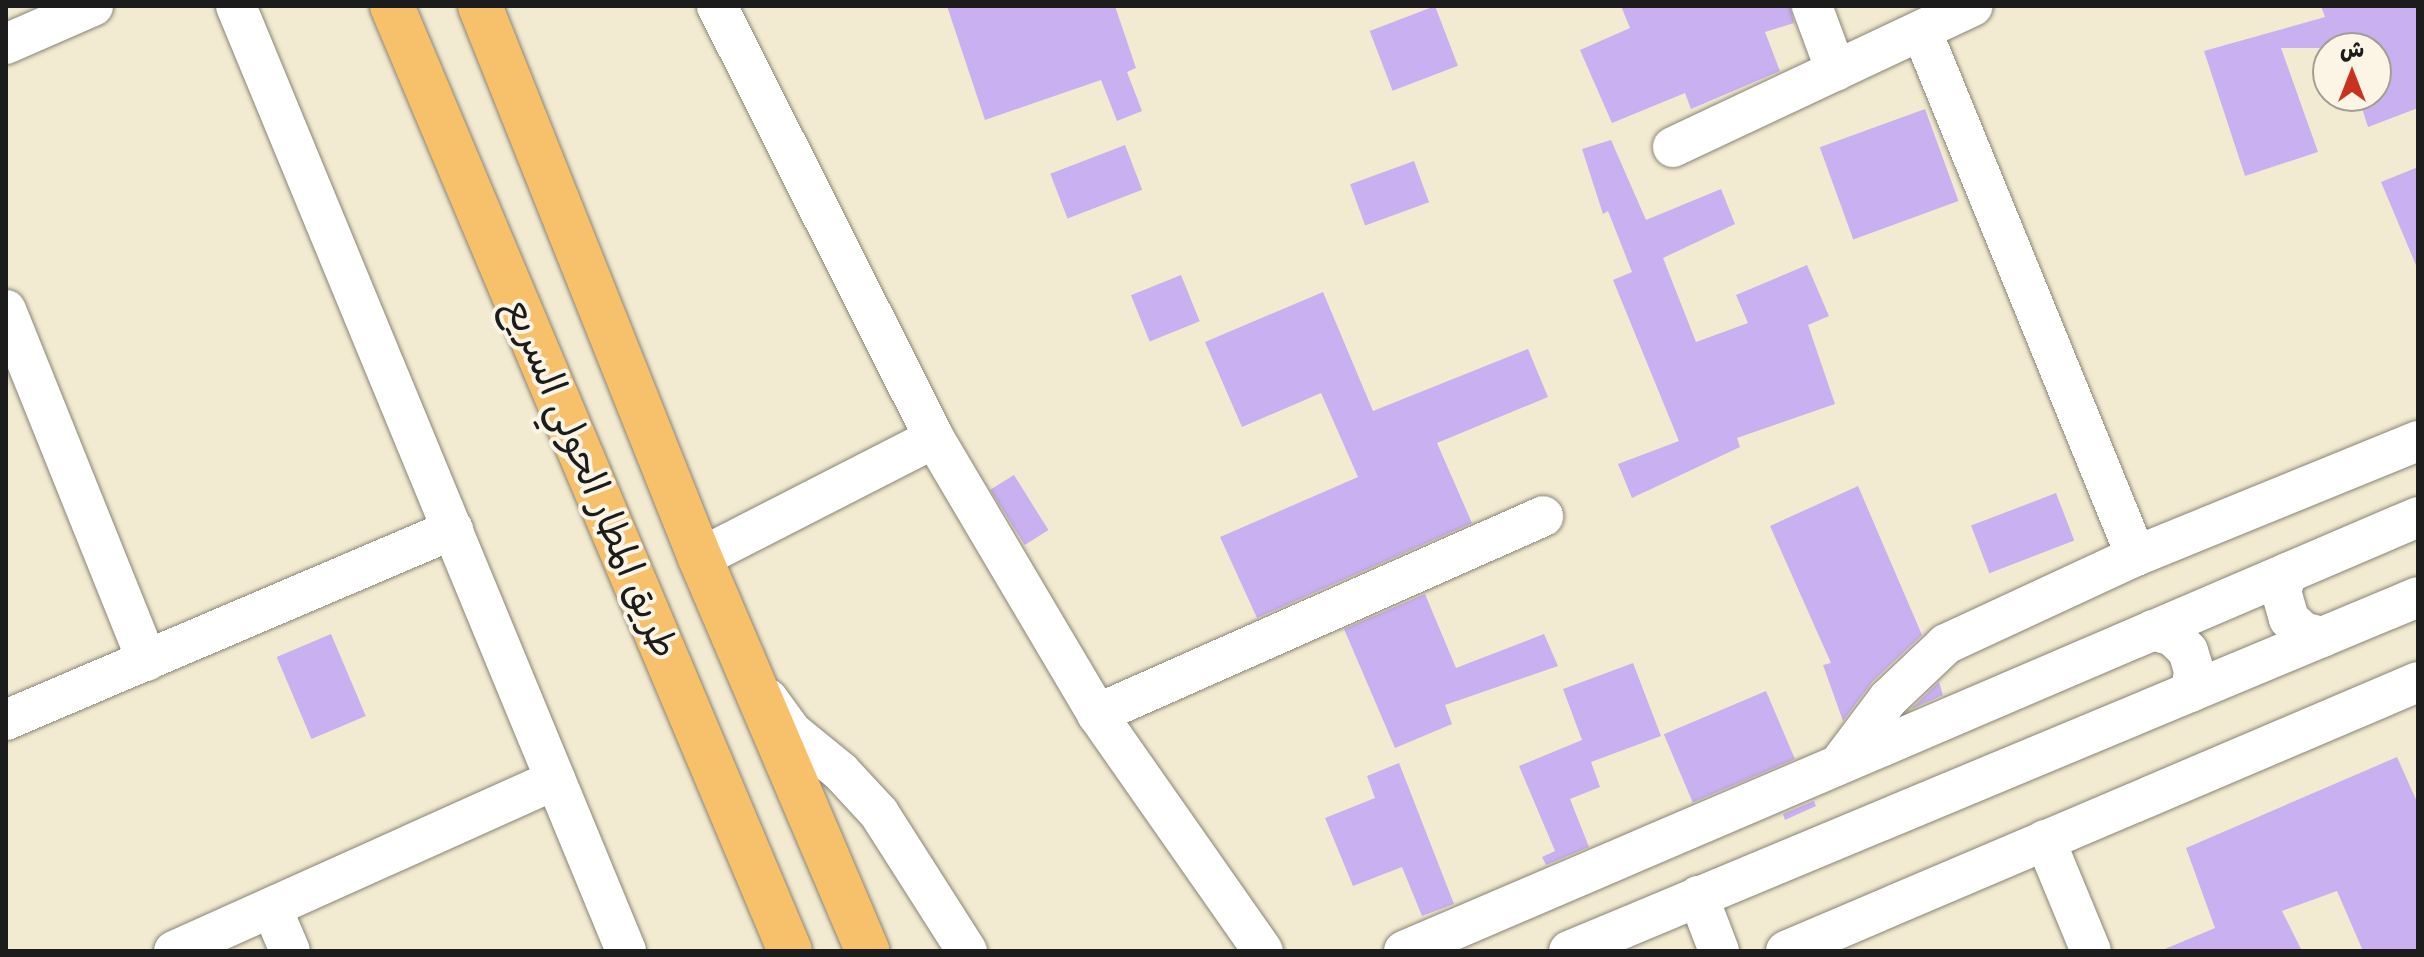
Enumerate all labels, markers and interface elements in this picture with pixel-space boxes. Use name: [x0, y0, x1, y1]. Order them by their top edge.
north arrow: [2312, 32, 2392, 112]
text: ش: [2340, 36, 2364, 64]
street label: طريق المطار الحولي السريع: [494, 291, 688, 665]

